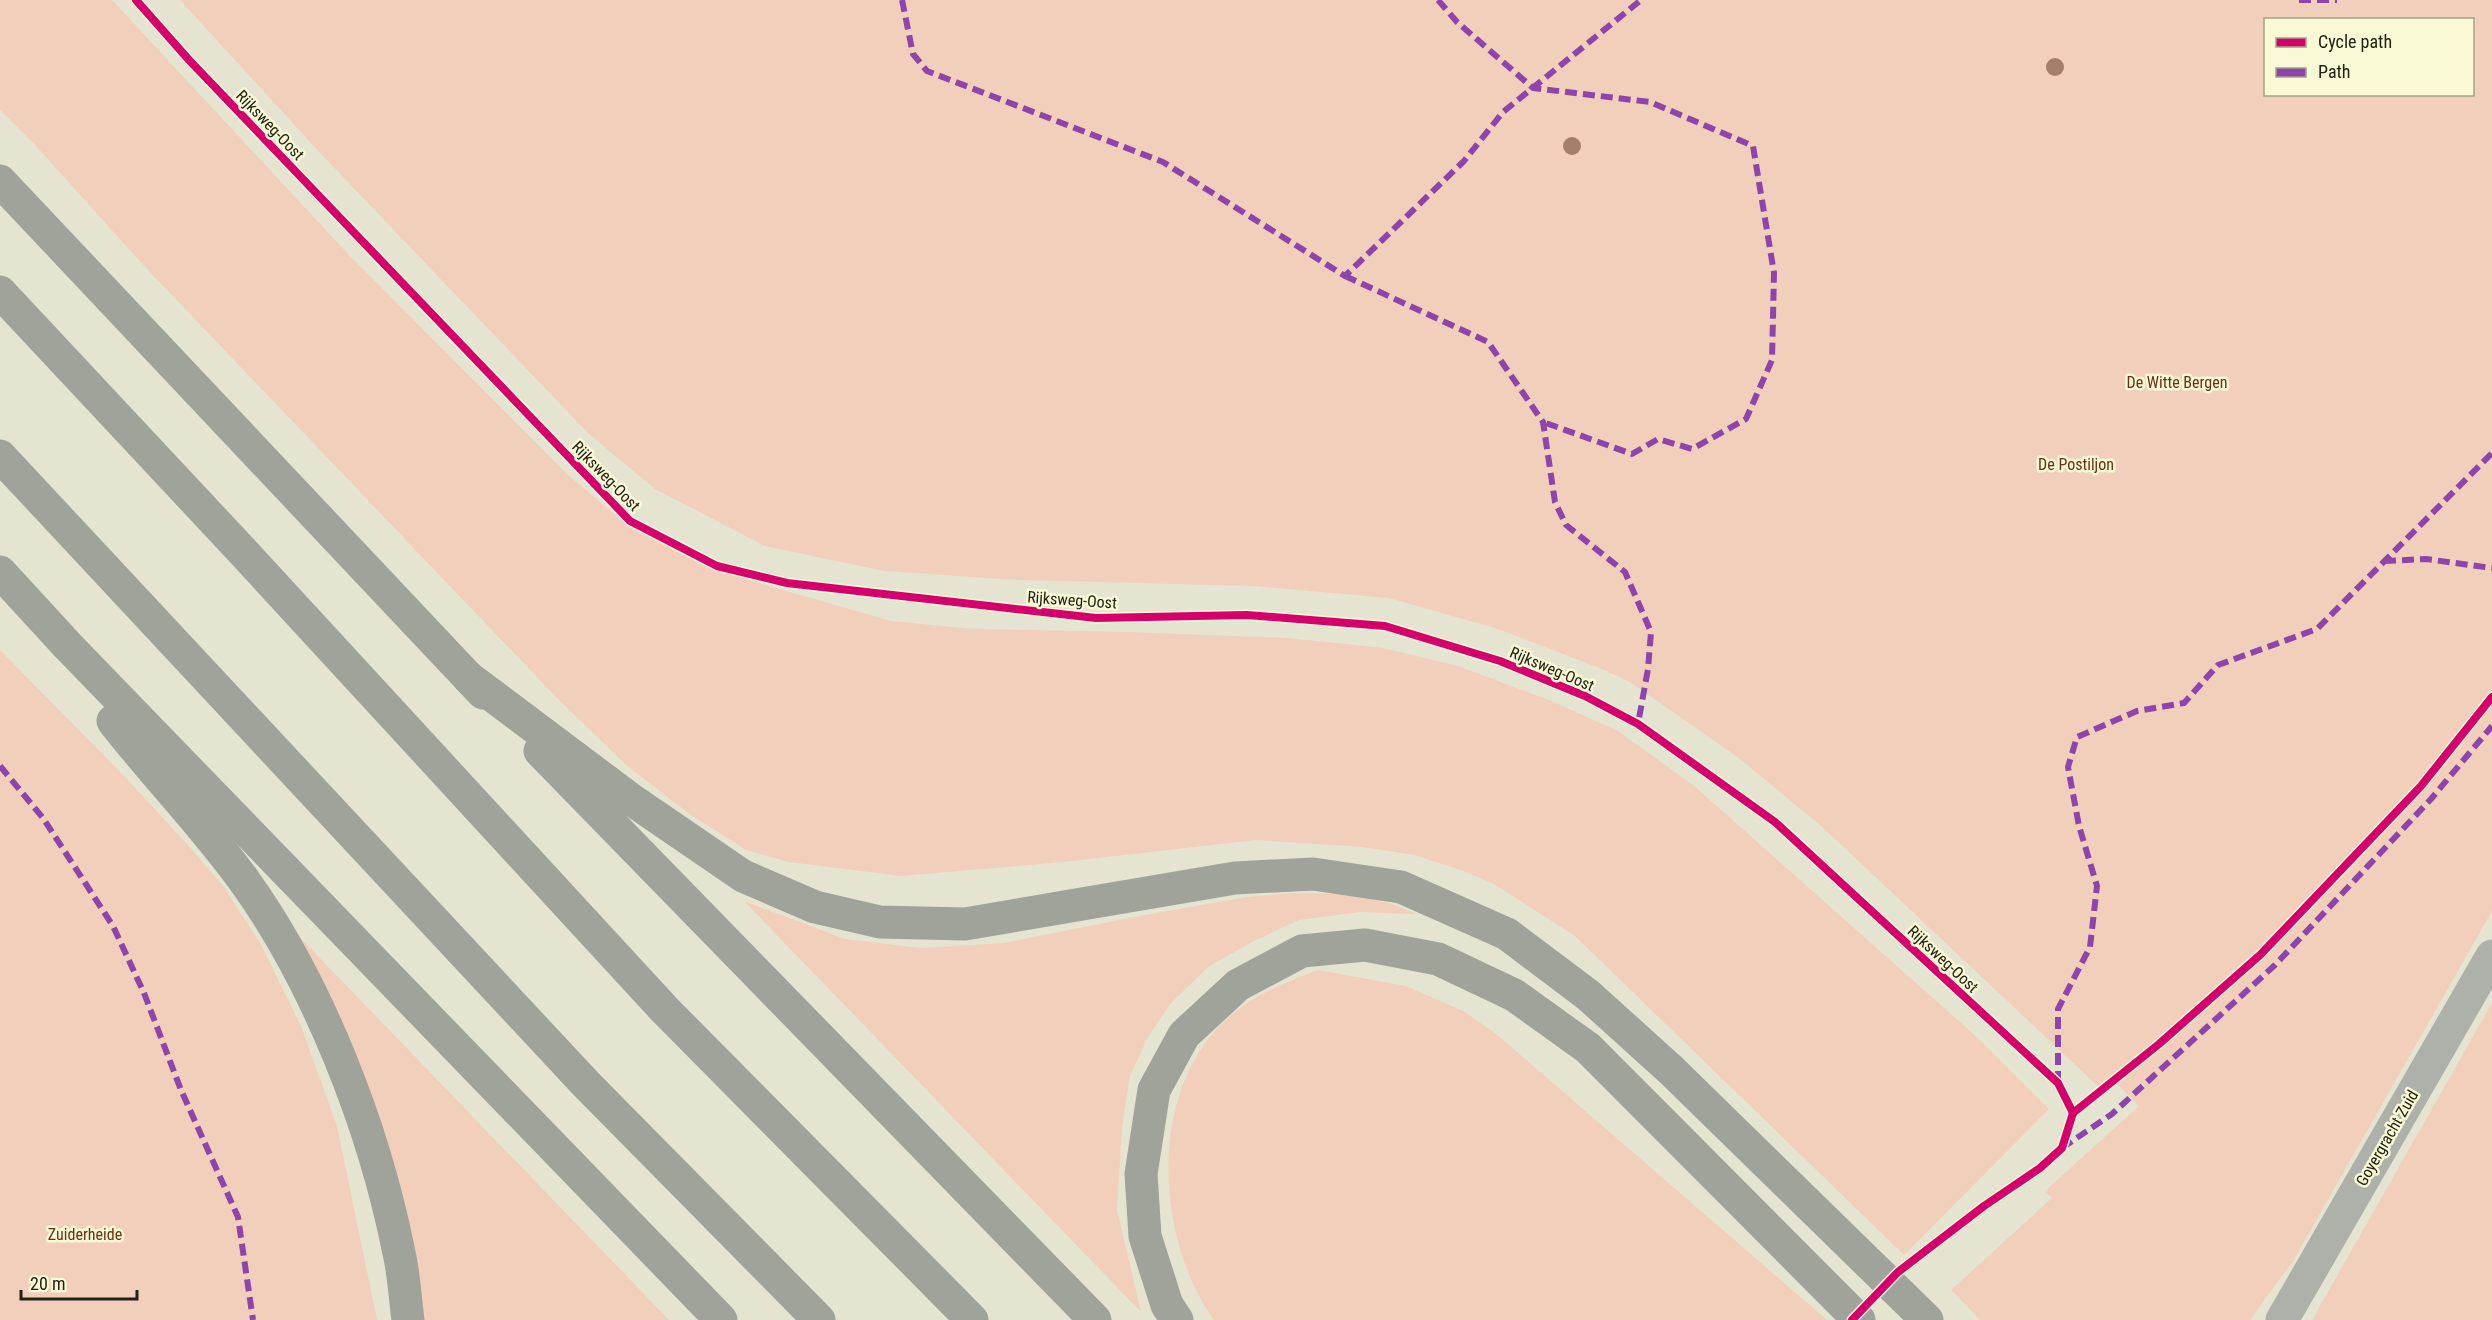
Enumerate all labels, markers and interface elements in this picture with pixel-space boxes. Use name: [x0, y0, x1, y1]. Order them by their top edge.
legend: [2264, 18, 2474, 96]
text: Cycle path: [2318, 31, 2392, 52]
text: Path: [2318, 61, 2351, 82]
street label: Rijksweg-Oost: [232, 86, 308, 164]
park label: De Witte Bergen: [2127, 373, 2227, 392]
street label: Rijksweg-Oost: [568, 437, 644, 515]
park label: De Postiljon: [2038, 455, 2114, 474]
street label: Rijksweg-Oost: [1027, 587, 1118, 613]
street label: Rijksweg-Oost: [1507, 643, 1597, 695]
street label: Rijksweg-Oost: [1904, 921, 1982, 997]
street label: Goyergracht Zuid: [2352, 1087, 2422, 1189]
park label: Zuiderheide: [48, 1225, 122, 1244]
scale bar: [21, 1263, 136, 1301]
text: 20 m: [30, 1273, 65, 1294]

